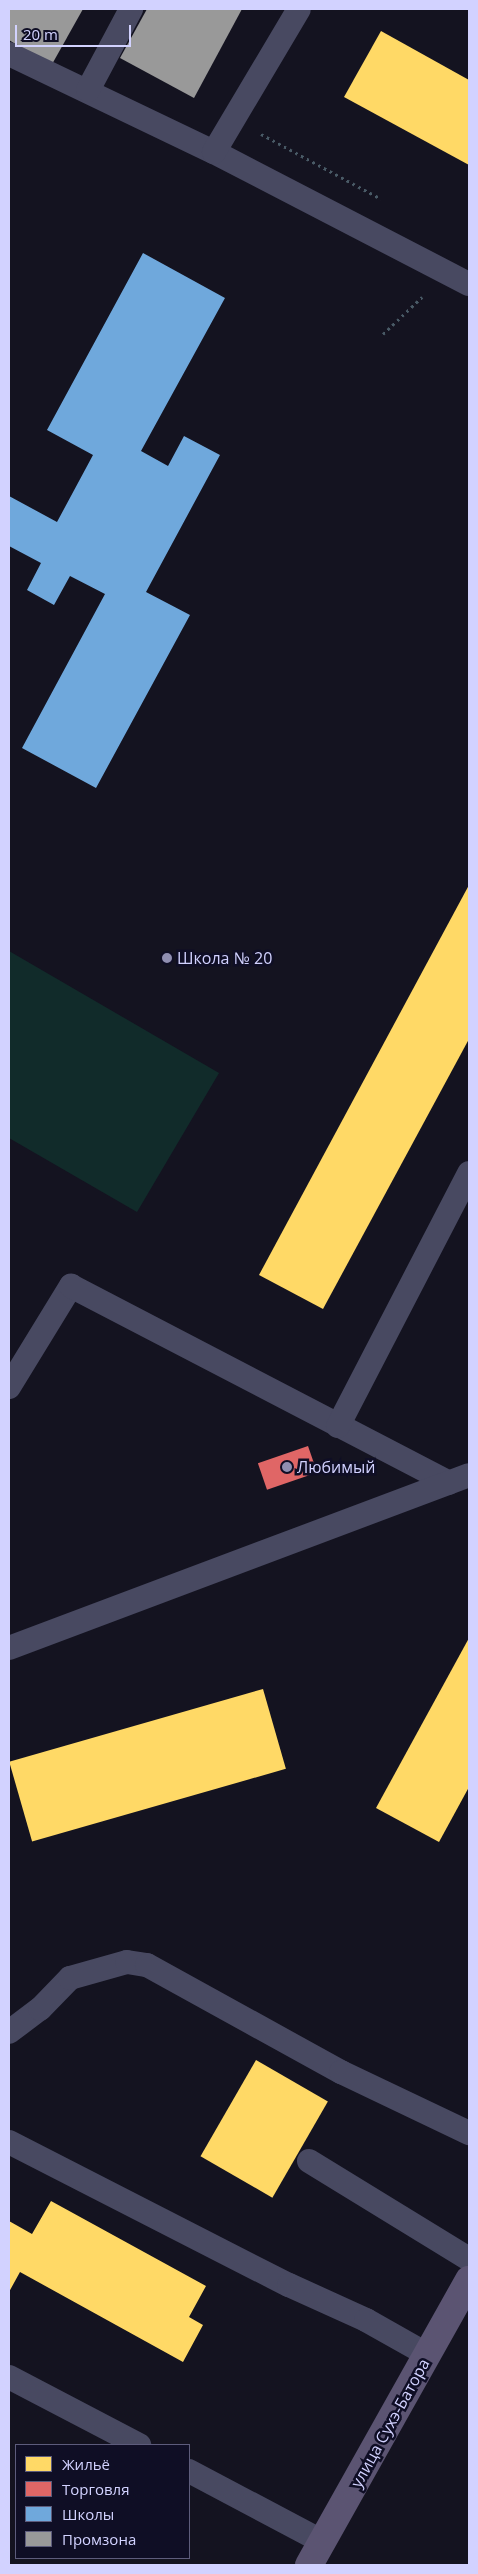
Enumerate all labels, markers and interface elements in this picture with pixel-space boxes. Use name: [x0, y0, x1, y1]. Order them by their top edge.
scale bar: [18, 15, 134, 47]
text: 20 m: [23, 24, 58, 44]
place label: Школа № 20: [177, 948, 272, 968]
marker: Школа № 20: [161, 952, 173, 964]
place label: Любимый: [297, 1457, 375, 1477]
marker: Любимый: [281, 1461, 293, 1473]
street label: улица Сухэ-Батора: [347, 2355, 433, 2491]
legend: [15, 2444, 190, 2559]
text: Жильё: [62, 2454, 110, 2474]
text: Торговля: [62, 2479, 129, 2499]
text: Школы: [62, 2504, 114, 2524]
text: Промзона: [62, 2529, 136, 2549]

